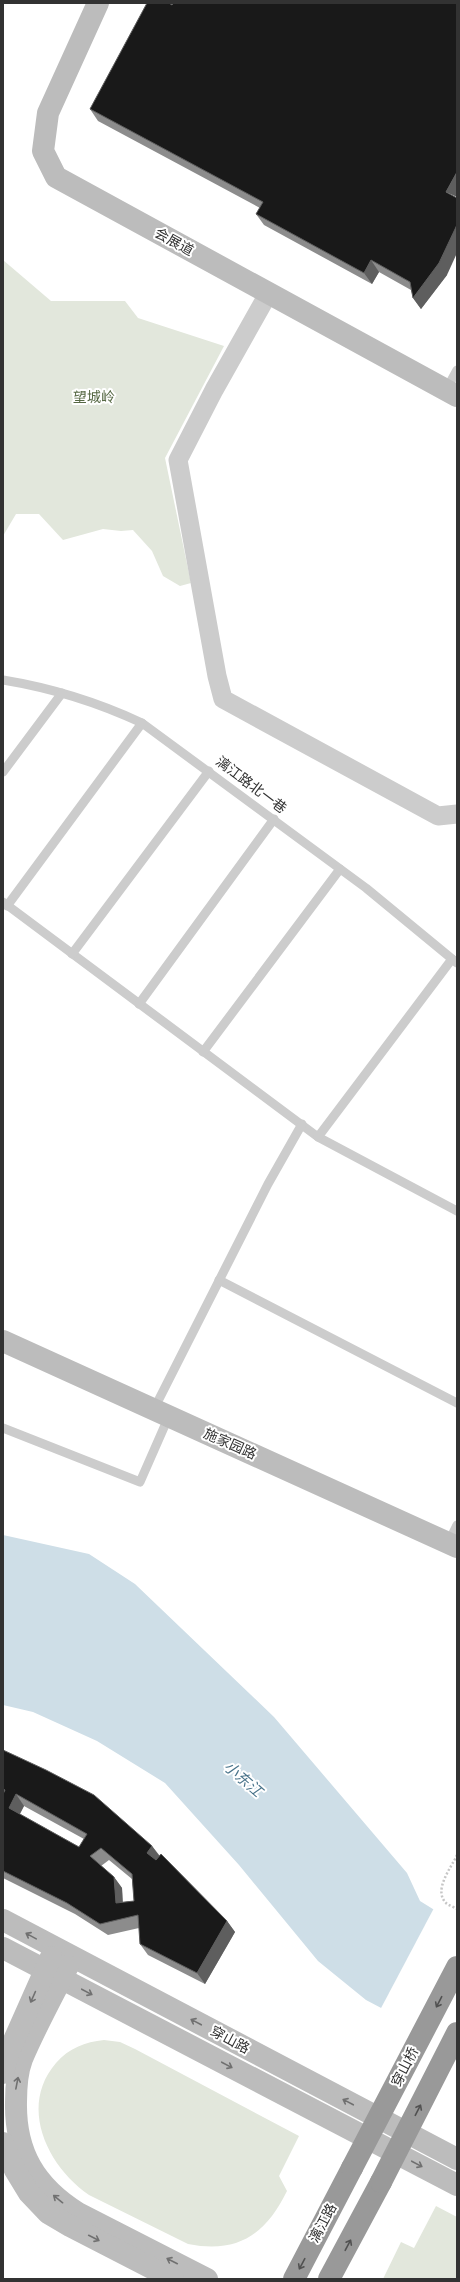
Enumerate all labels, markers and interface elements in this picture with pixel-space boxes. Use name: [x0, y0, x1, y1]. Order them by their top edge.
street label: 会展道: [152, 224, 196, 260]
park label: 望城岭: [73, 389, 115, 406]
street label: 漓江路北一巷: [212, 753, 290, 817]
street label: 施家园路: [201, 1425, 259, 1463]
water label: 小东江: [220, 1757, 267, 1802]
one-way arrow: [25, 1931, 37, 1939]
one-way arrow: [81, 1988, 93, 1996]
one-way arrow: [29, 1991, 36, 2003]
one-way arrow: [435, 1995, 442, 2007]
one-way arrow: [190, 2018, 202, 2025]
street label: 穿山路: [207, 2023, 253, 2057]
street label: 穿山桥: [388, 2044, 422, 2090]
one-way arrow: [221, 2062, 233, 2069]
one-way arrow: [13, 2076, 21, 2089]
one-way arrow: [342, 2098, 354, 2105]
one-way arrow: [414, 2104, 422, 2116]
one-way arrow: [411, 2161, 423, 2168]
one-way arrow: [53, 2195, 63, 2204]
street label: 漓江路: [306, 2200, 340, 2246]
one-way arrow: [88, 2235, 100, 2243]
one-way arrow: [344, 2239, 352, 2251]
one-way arrow: [166, 2257, 178, 2264]
one-way arrow: [298, 2258, 305, 2270]

